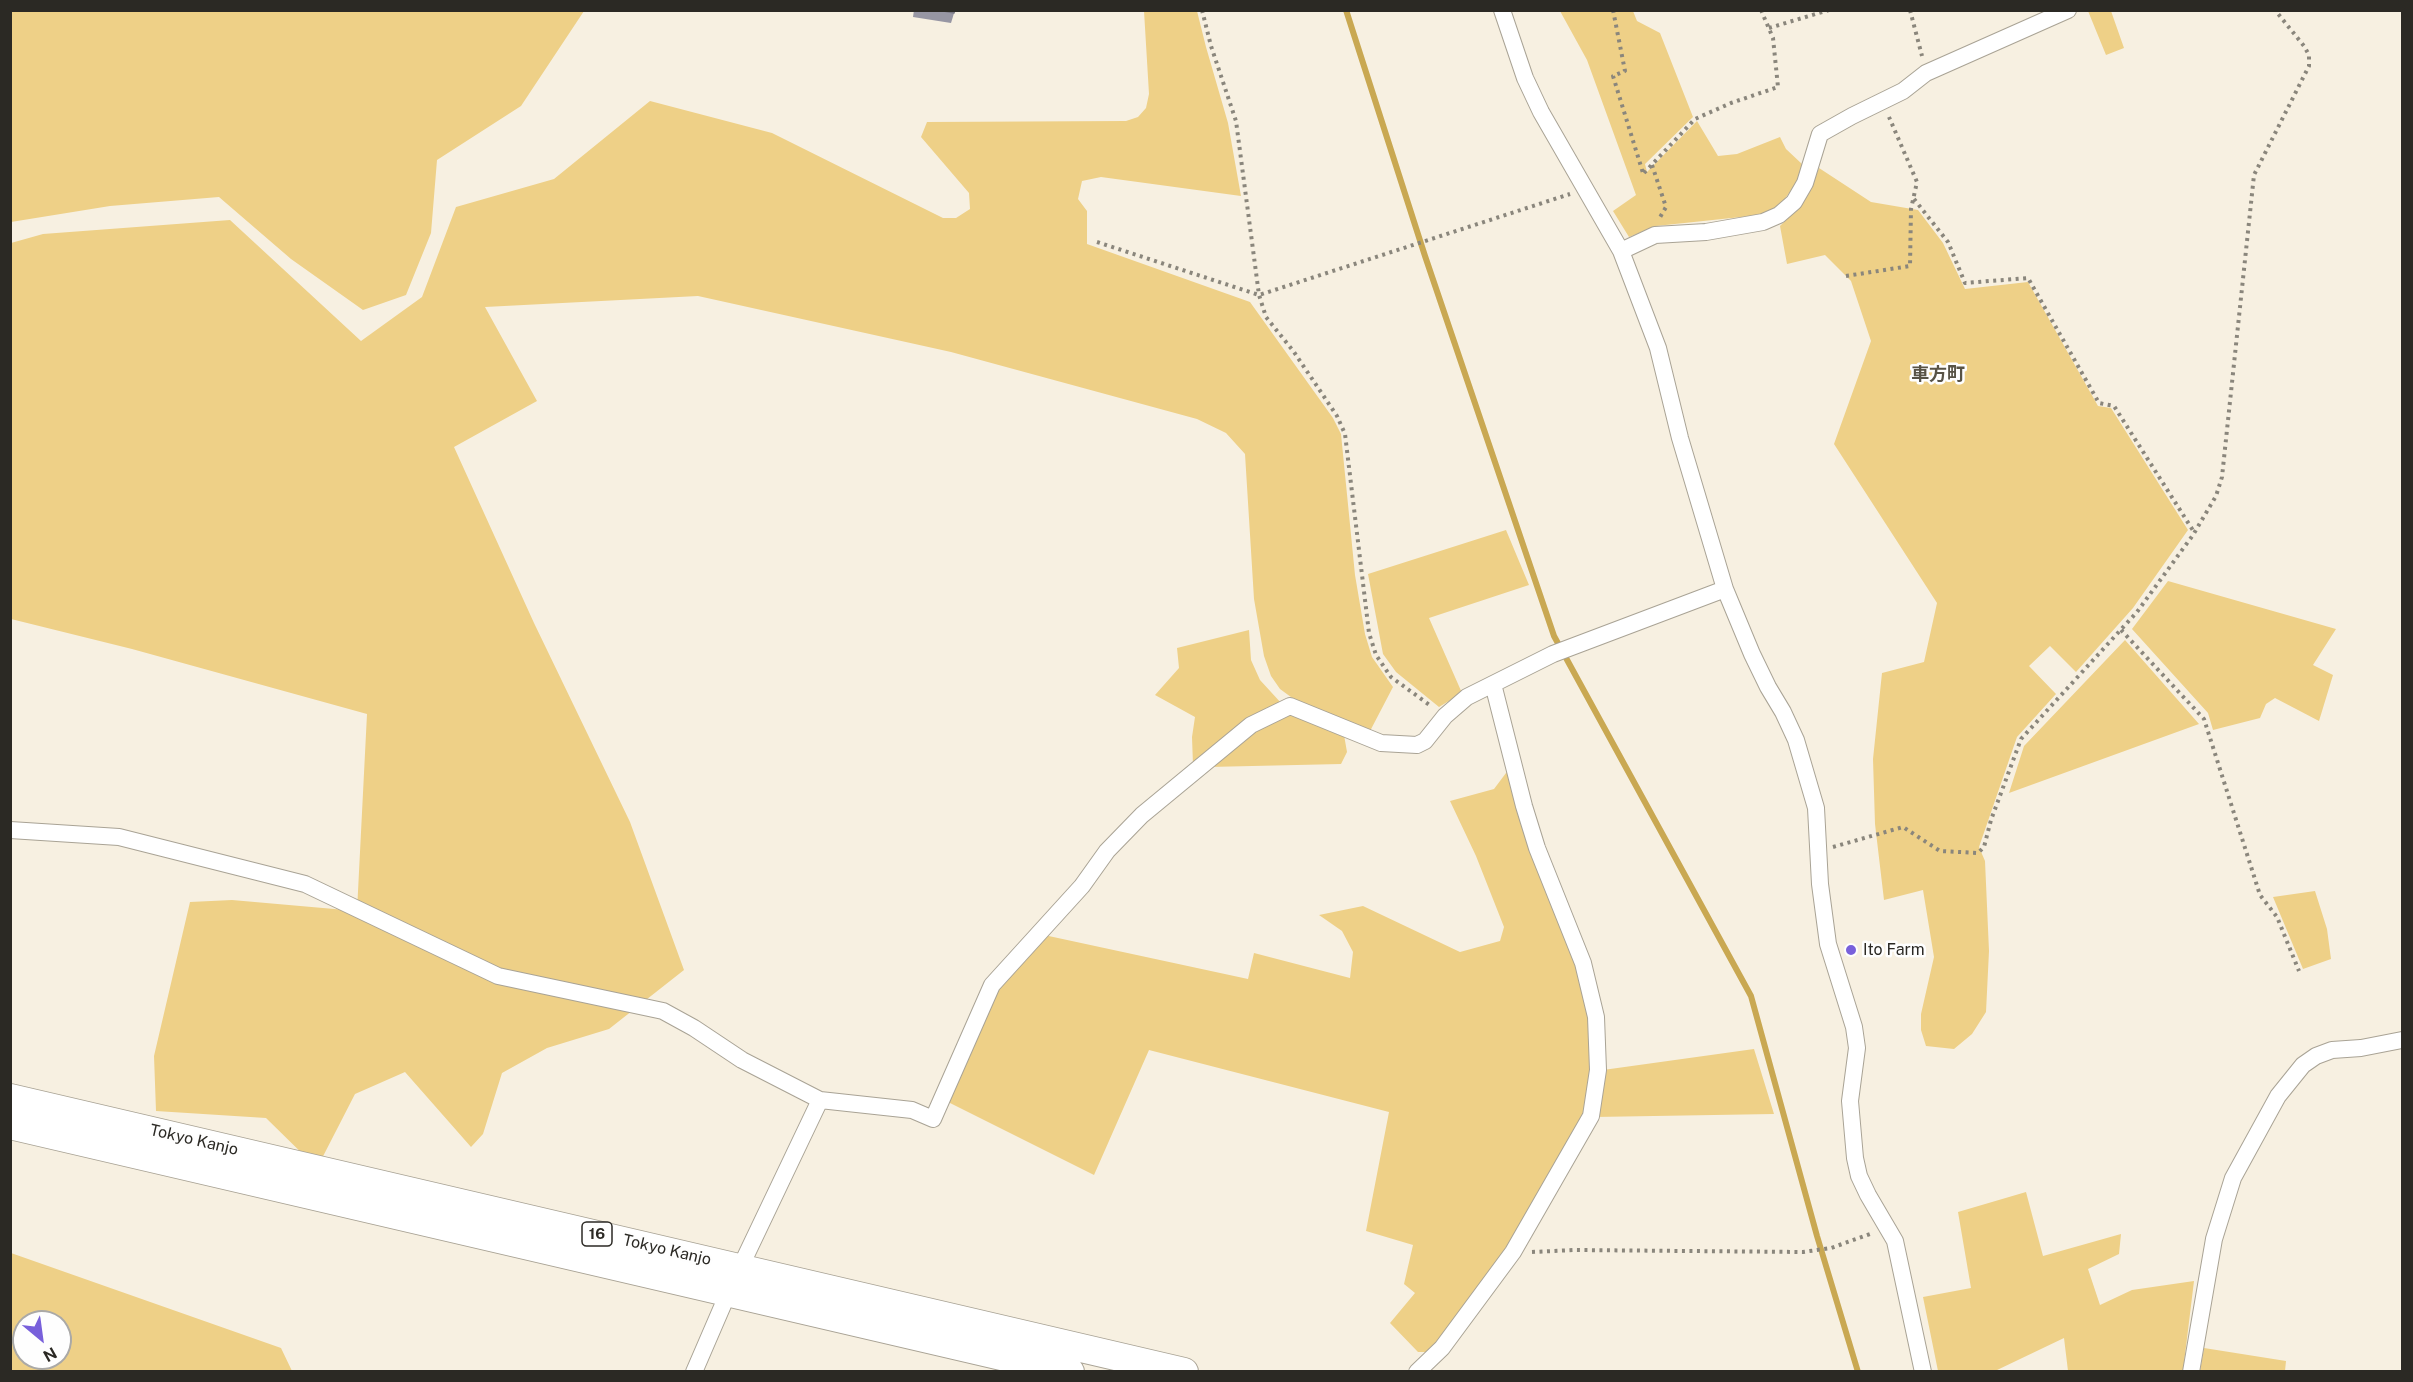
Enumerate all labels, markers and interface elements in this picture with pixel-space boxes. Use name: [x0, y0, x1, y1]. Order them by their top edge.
district label: 車方町: [1911, 363, 1965, 385]
place label: Ito Farm: [1863, 940, 1925, 960]
marker: Ito Farm: [1844, 943, 1858, 957]
street label: Tokyo Kanjo: [148, 1121, 240, 1159]
road number: 16: [582, 1222, 612, 1246]
street label: Tokyo Kanjo: [621, 1231, 713, 1269]
north arrow: [12, 1310, 72, 1370]
text: N: [40, 1343, 60, 1366]

